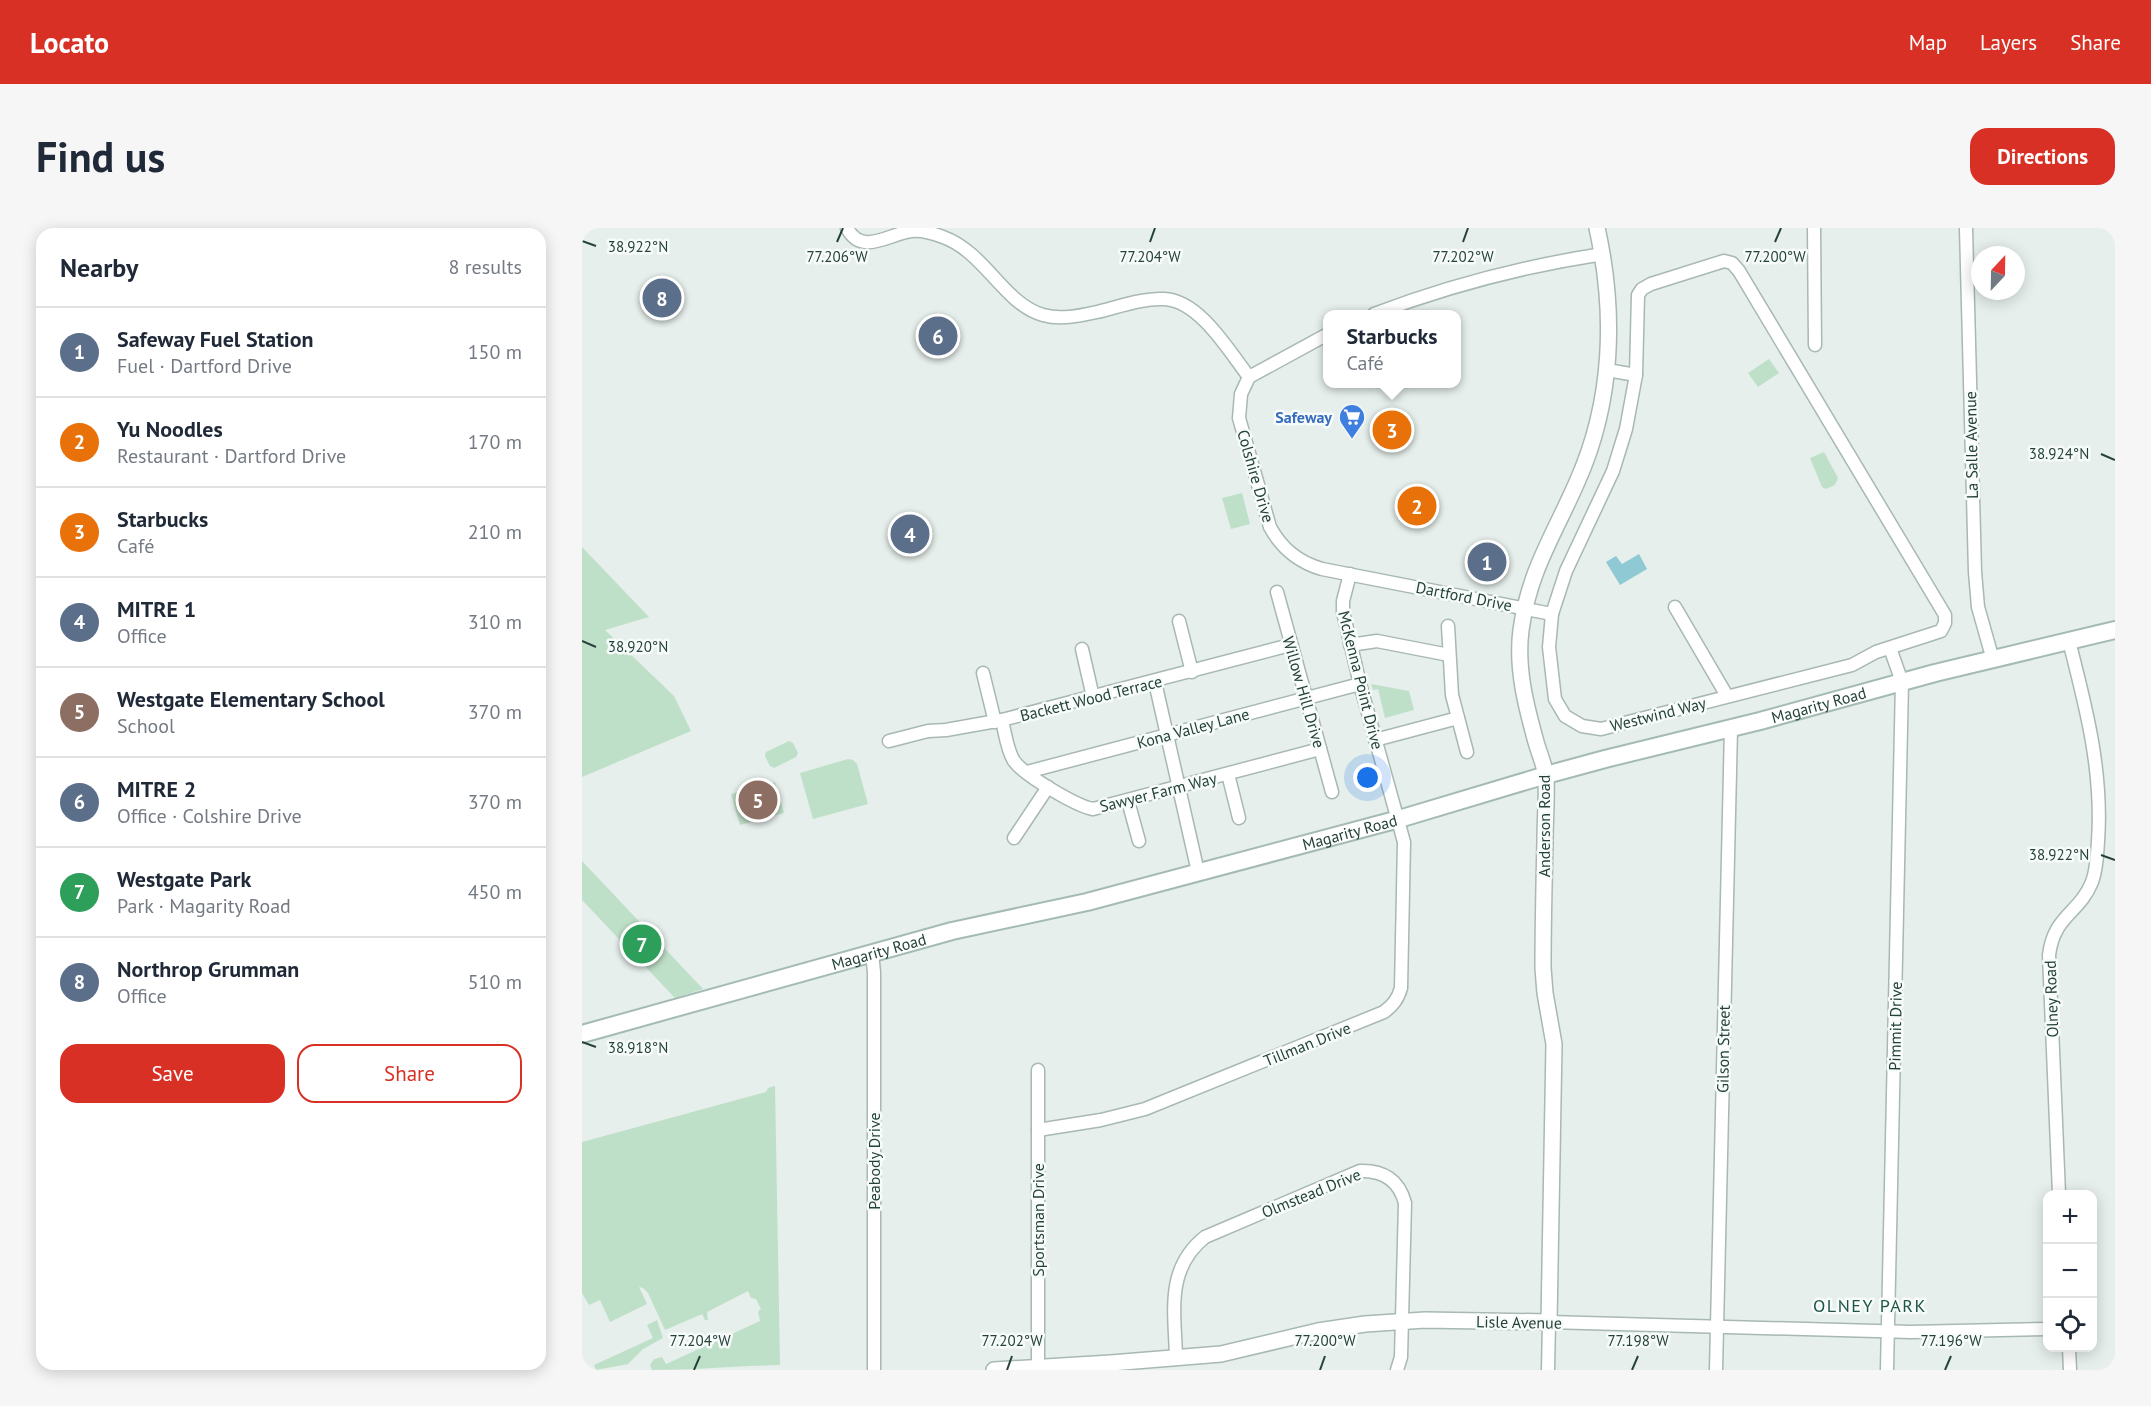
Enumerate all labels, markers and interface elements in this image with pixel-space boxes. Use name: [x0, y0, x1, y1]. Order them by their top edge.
text: Locato: [30, 24, 109, 61]
text: Map: [1909, 29, 1947, 56]
text: Layers: [1980, 29, 2037, 56]
text: Share: [2070, 29, 2121, 56]
button: Directions: [1970, 128, 2115, 185]
text: Find us: [36, 129, 165, 184]
text: 38.922°N: [608, 237, 668, 256]
north arrow: [1971, 246, 2025, 300]
text: 77.206°W: [806, 247, 868, 266]
text: 77.204°W: [1119, 247, 1181, 266]
text: 77.202°W: [1432, 247, 1494, 266]
text: 77.200°W: [1744, 247, 1806, 266]
text: Nearby: [60, 251, 138, 284]
text: 8 results: [449, 254, 522, 280]
pin: 8: [642, 276, 682, 320]
popup: [1323, 310, 1461, 388]
pin: 6: [918, 314, 958, 358]
text: Starbucks: [1346, 322, 1438, 350]
text: Safeway Fuel Station: [117, 325, 314, 353]
text: 1: [74, 339, 85, 365]
text: 150 m: [468, 339, 522, 365]
text: Café: [1346, 350, 1384, 376]
text: Fuel · Dartford Drive: [117, 353, 292, 379]
street label: La Salle Avenue: [1960, 391, 1982, 499]
supermarket icon: Safeway: [1337, 402, 1367, 440]
place label: Safeway: [1275, 407, 1332, 427]
pin: 3: [1372, 408, 1412, 452]
text: Yu Noodles: [117, 415, 223, 443]
street label: Colshire Drive: [1233, 427, 1279, 525]
text: 2: [74, 429, 85, 455]
text: 170 m: [468, 429, 522, 455]
text: Restaurant · Dartford Drive: [117, 443, 346, 469]
text: 38.924°N: [2029, 444, 2089, 463]
pin: 2: [1398, 484, 1436, 528]
text: Starbucks: [117, 505, 208, 533]
pin: 4: [890, 512, 930, 556]
text: 3: [74, 519, 85, 545]
text: 210 m: [468, 519, 522, 545]
text: Café: [117, 533, 154, 559]
pin: 1: [1468, 540, 1506, 584]
street label: Dartford Drive: [1414, 577, 1514, 615]
text: MITRE 1: [117, 595, 196, 623]
text: 4: [74, 609, 85, 635]
text: 310 m: [468, 609, 522, 635]
street label: McKenna Point Drive: [1334, 609, 1388, 751]
text: Office: [117, 623, 167, 649]
street label: Willow Hill Drive: [1278, 634, 1330, 750]
text: 38.920°N: [608, 637, 668, 656]
street label: Backett Wood Terrace: [1018, 671, 1164, 725]
street label: Magarity Road: [1769, 682, 1868, 727]
text: Westgate Elementary School: [117, 685, 385, 713]
street label: Westwind Way: [1608, 692, 1709, 736]
text: 5: [74, 699, 85, 725]
text: 370 m: [468, 699, 522, 725]
street label: Kona Valley Lane: [1135, 703, 1251, 753]
text: School: [117, 713, 175, 739]
your location: [1353, 763, 1382, 792]
street label: Sawyer Farm Way: [1097, 768, 1219, 816]
text: MITRE 2: [117, 775, 196, 803]
street label: Anderson Road: [1534, 775, 1554, 877]
pin: 5: [738, 778, 777, 822]
text: 6: [74, 789, 85, 815]
text: 370 m: [468, 789, 522, 815]
text: Office · Colshire Drive: [117, 803, 302, 829]
street label: Magarity Road: [1300, 810, 1399, 854]
text: 38.922°N: [2029, 845, 2089, 864]
text: Westgate Park: [117, 865, 251, 893]
text: 7: [74, 879, 85, 905]
text: 450 m: [468, 879, 522, 905]
text: Park · Magarity Road: [117, 893, 291, 919]
pin: 7: [622, 922, 662, 966]
street label: Magarity Road: [829, 929, 928, 974]
text: Northrop Grumman: [117, 955, 299, 983]
street label: Olney Road: [2040, 960, 2062, 1038]
text: 8: [74, 969, 85, 995]
text: 510 m: [468, 969, 522, 995]
street label: Pimmit Drive: [1884, 981, 1906, 1071]
text: Office: [117, 983, 167, 1009]
street label: Gilson Street: [1712, 1004, 1734, 1093]
street label: Tillman Drive: [1260, 1017, 1354, 1071]
text: 38.918°N: [608, 1038, 668, 1057]
button: Save: [60, 1044, 285, 1103]
button: Share: [297, 1044, 522, 1103]
street label: Peabody Drive: [864, 1112, 884, 1210]
street label: Sportsman Drive: [1028, 1163, 1048, 1277]
street label: Olmstead Drive: [1258, 1164, 1364, 1222]
map controls: [2043, 1190, 2097, 1352]
button: +: [2043, 1190, 2097, 1244]
button: −: [2043, 1244, 2097, 1298]
district label: OLNEY PARK: [1813, 1294, 1927, 1317]
button: locate: [2043, 1298, 2097, 1352]
street label: Lisle Avenue: [1476, 1311, 1562, 1333]
text: 77.204°W: [669, 1331, 731, 1350]
text: 77.202°W: [981, 1331, 1043, 1350]
text: 77.200°W: [1294, 1331, 1356, 1350]
text: 77.198°W: [1607, 1331, 1669, 1350]
text: 77.196°W: [1920, 1331, 1982, 1350]

